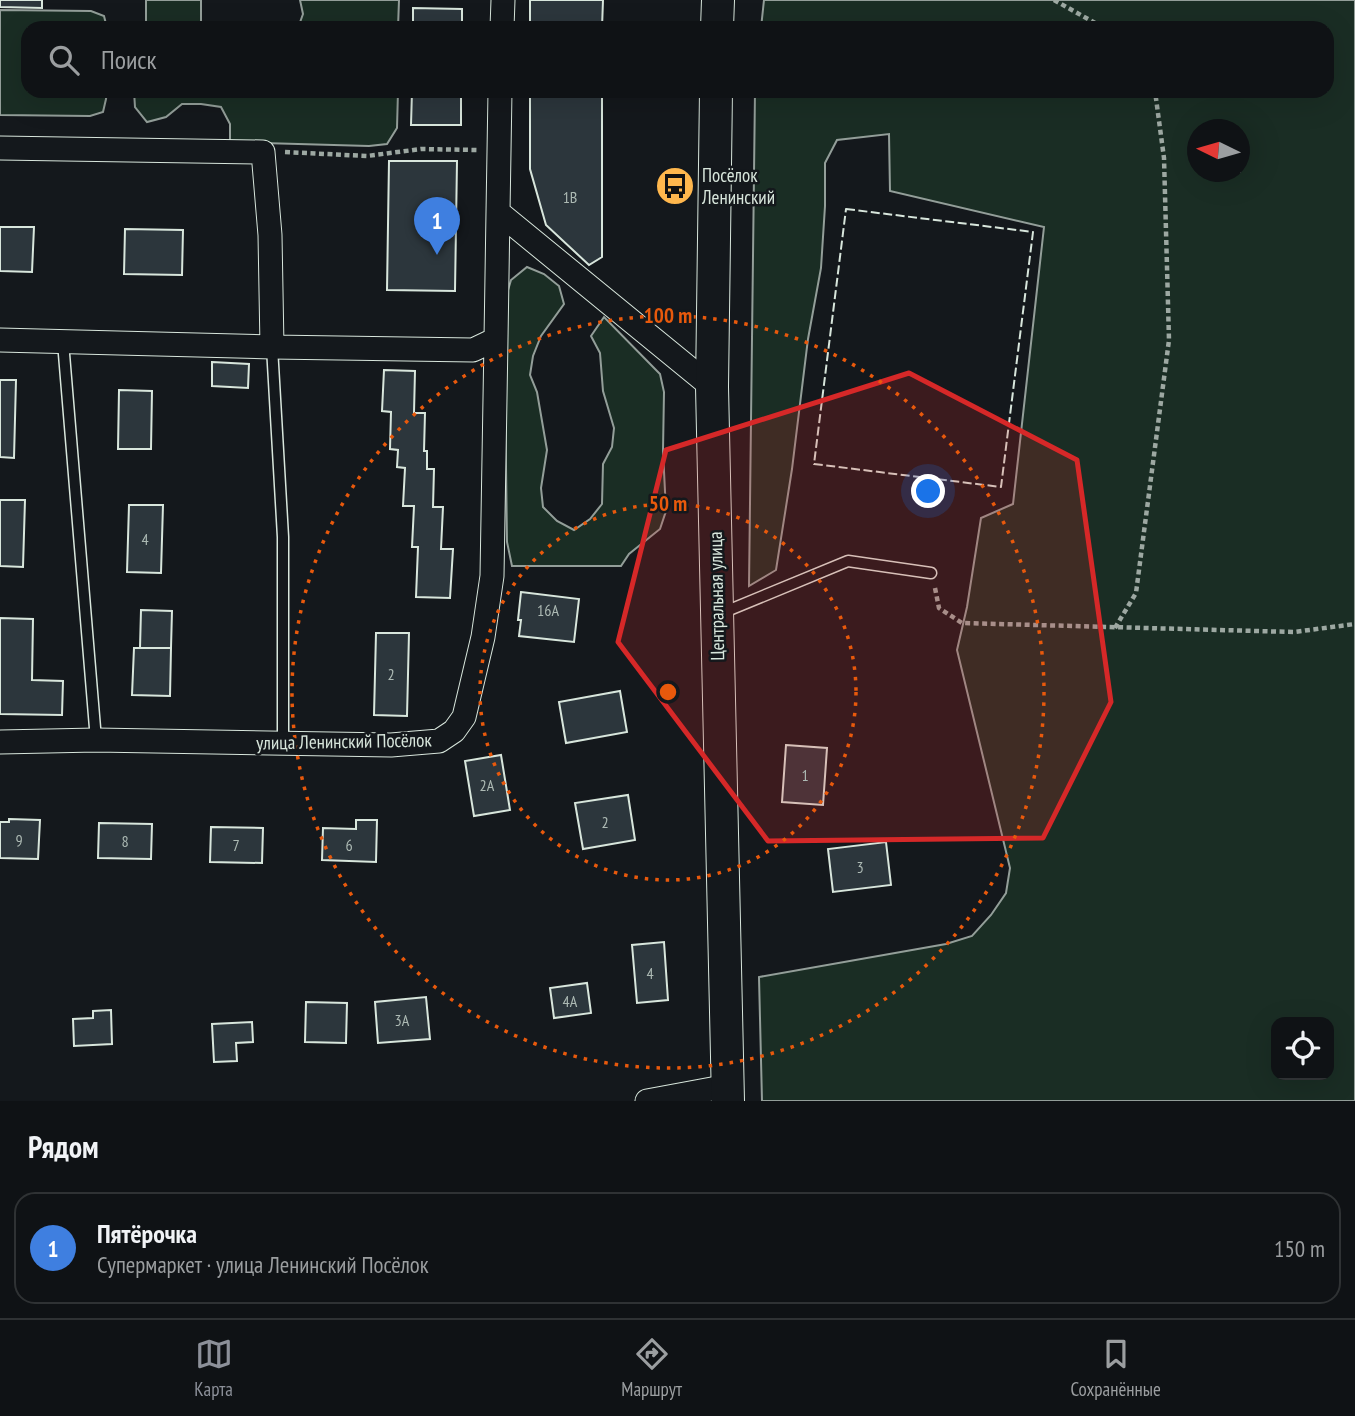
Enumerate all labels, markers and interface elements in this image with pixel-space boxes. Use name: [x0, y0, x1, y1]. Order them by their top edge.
search box: [21, 21, 1334, 98]
icon: search: [45, 41, 83, 79]
text: Поиск: [101, 43, 157, 76]
north arrow: [1187, 119, 1250, 182]
place label: Посёлок Ленинский: [701, 163, 775, 209]
bus stop icon: Посёлок Ленинский: [654, 165, 696, 207]
house number: 1В: [563, 187, 577, 207]
pin: 1: [414, 197, 460, 255]
text: 100 m: [644, 302, 692, 329]
your location: [911, 474, 945, 508]
text: 50 m: [649, 490, 687, 517]
house number: 4: [141, 529, 149, 549]
street label: Центральная улица: [703, 531, 729, 661]
house number: 16А: [537, 600, 559, 620]
house number: 2: [387, 664, 395, 684]
centre of rings: [656, 680, 680, 704]
street label: улица Ленинский Посёлок: [256, 727, 433, 755]
house number: 1: [801, 765, 809, 785]
house number: 2А: [480, 775, 495, 795]
house number: 2: [601, 812, 609, 832]
house number: 9: [15, 830, 23, 850]
house number: 8: [121, 831, 129, 851]
house number: 7: [232, 835, 240, 855]
house number: 6: [345, 835, 353, 855]
house number: 3: [856, 857, 864, 877]
house number: 4: [646, 963, 654, 983]
house number: 4А: [563, 991, 578, 1011]
house number: 3А: [395, 1010, 410, 1030]
map controls: [1271, 1017, 1334, 1080]
button: locate: [1271, 1017, 1334, 1080]
text: Рядом: [28, 1127, 99, 1166]
text: Пятёрочка: [97, 1217, 197, 1250]
text: 1: [48, 1234, 59, 1263]
text: 150 m: [1274, 1234, 1325, 1263]
text: Супермаркет · улица Ленинский Посёлок: [97, 1250, 429, 1279]
tab: Карта: [194, 1335, 233, 1401]
tab: Маршрут: [621, 1335, 682, 1401]
tab: Сохранённые: [1070, 1335, 1161, 1401]

